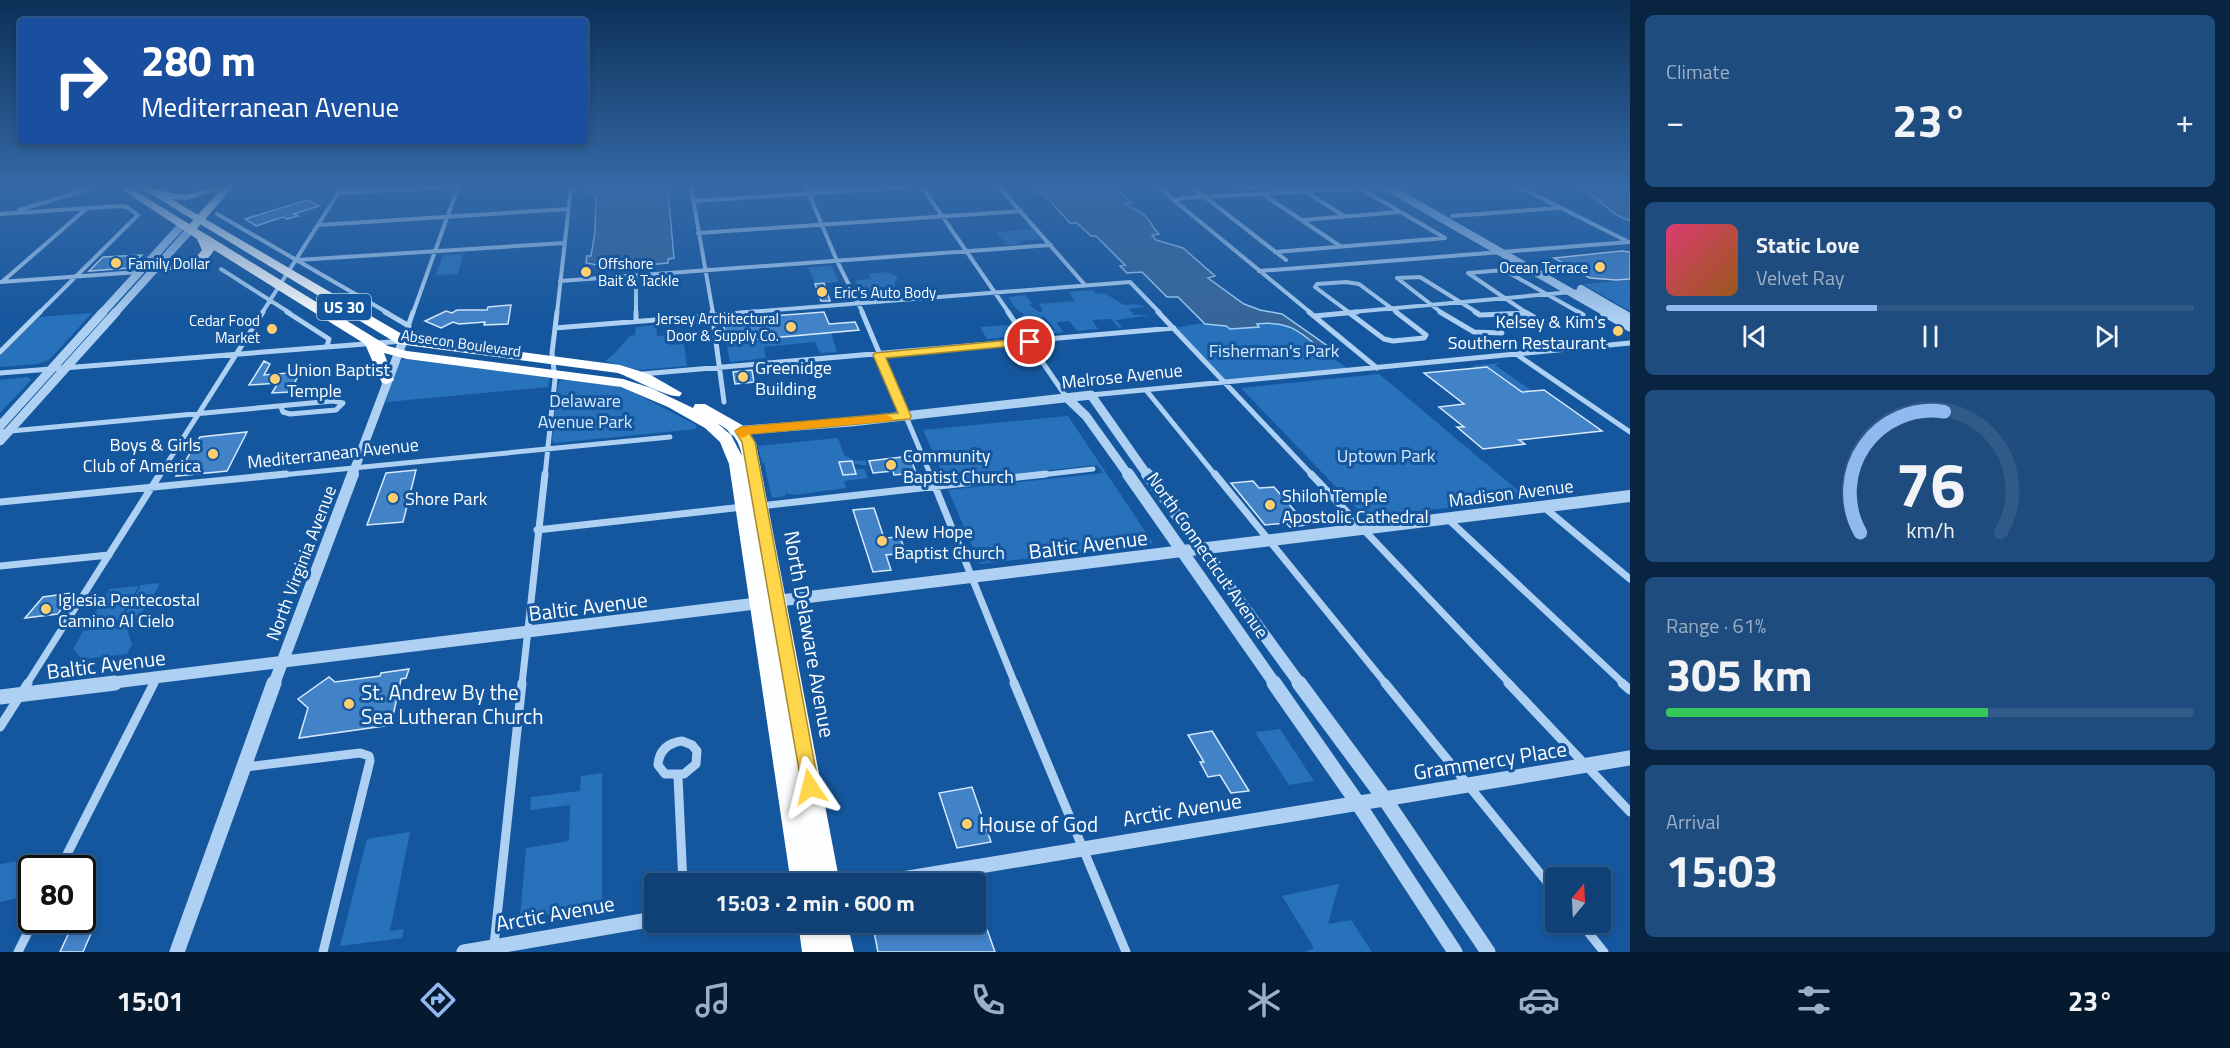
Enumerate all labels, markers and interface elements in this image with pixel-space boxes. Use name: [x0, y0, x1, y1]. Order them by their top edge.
text: 280 m: [141, 28, 256, 92]
icon: right: [42, 42, 120, 120]
text: Climate: [1666, 56, 1730, 87]
text: Mediterranean Avenue: [141, 86, 399, 127]
text: 23°: [1892, 86, 1968, 154]
text: −: [1666, 96, 1684, 146]
text: +: [2176, 96, 2194, 146]
text: Static Love: [1756, 228, 1859, 262]
place label: Family Dollar: [128, 252, 210, 275]
place label: Offshore Bait & Tackle: [598, 252, 679, 292]
marker: Family Dollar: [109, 256, 123, 270]
place label: Ocean Terrace: [1499, 256, 1588, 279]
marker: Ocean Terrace: [1593, 260, 1607, 274]
text: Velvet Ray: [1756, 262, 1845, 293]
marker: Offshore Bait & Tackle: [579, 265, 593, 279]
place label: Eric's Auto Body: [834, 281, 936, 304]
marker: Eric's Auto Body: [815, 285, 829, 299]
road number: US 30: [317, 294, 371, 320]
place label: Jersey Architectural Door & Supply Co.: [656, 307, 779, 347]
place label: Kelsey & Kim's Southern Restaurant: [1448, 308, 1607, 356]
place label: Cedar Food Market: [189, 309, 261, 349]
pin: [1004, 316, 1055, 367]
marker: Jersey Architectural Door & Supply Co.: [784, 320, 798, 334]
icon: previous: [1738, 320, 1771, 353]
icon: pause: [1914, 320, 1947, 353]
icon: next: [2090, 320, 2123, 353]
marker: Cedar Food Market: [265, 322, 279, 336]
street label: Absecon Boulevard: [400, 323, 522, 363]
marker: Kelsey & Kim's Southern Restaurant: [1611, 324, 1625, 338]
icon: arrive: [1013, 325, 1046, 358]
park label: Fisherman's Park: [1209, 337, 1340, 364]
place label: Greenidge Building: [755, 354, 832, 402]
place label: Union Baptist Temple: [287, 356, 390, 404]
street label: Melrose Avenue: [1060, 356, 1184, 396]
marker: Greenidge Building: [736, 370, 750, 384]
marker: Union Baptist Temple: [268, 372, 282, 386]
park label: Delaware Avenue Park: [538, 387, 633, 435]
place label: Boys & Girls Club of America: [83, 431, 201, 479]
street label: Mediterranean Avenue: [246, 431, 420, 475]
text: 76: [1895, 436, 1965, 531]
place label: Community Baptist Church: [903, 442, 1014, 490]
park label: Uptown Park: [1337, 442, 1436, 469]
marker: Boys & Girls Club of America: [206, 447, 220, 461]
marker: Community Baptist Church: [884, 458, 898, 472]
street label: North Connecticut Avenue: [1140, 466, 1276, 644]
street label: Madison Avenue: [1447, 472, 1575, 514]
street label: North Virginia Avenue: [259, 481, 343, 645]
place label: Shiloh Temple Apostolic Cathedral: [1282, 482, 1429, 530]
place label: Shore Park: [405, 485, 488, 512]
marker: Shore Park: [386, 491, 400, 505]
marker: Shiloh Temple Apostolic Cathedral: [1263, 498, 1277, 512]
text: km/h: [1906, 514, 1954, 546]
place label: New Hope Baptist Church: [894, 518, 1005, 566]
street label: Baltic Avenue: [1027, 521, 1149, 567]
street label: North Delaware Avenue: [776, 528, 844, 740]
marker: New Hope Baptist Church: [875, 534, 889, 548]
street label: Baltic Avenue: [527, 583, 649, 629]
place label: Iglesia Pentecostal Camino Al Cielo: [58, 586, 200, 634]
marker: Iglesia Pentecostal Camino Al Cielo: [39, 602, 53, 616]
text: Range · 61%: [1666, 610, 1766, 641]
text: 305 km: [1666, 640, 1812, 708]
street label: Baltic Avenue: [45, 641, 167, 687]
place label: St. Andrew By the Sea Lutheran Church: [361, 676, 544, 732]
marker: St. Andrew By the Sea Lutheran Church: [342, 697, 356, 711]
street label: Grammercy Place: [1411, 732, 1569, 788]
position arrow: [778, 755, 842, 819]
street label: Arctic Avenue: [1120, 784, 1244, 834]
text: Arrival: [1666, 806, 1720, 837]
place label: House of God: [979, 808, 1098, 840]
marker: House of God: [960, 817, 974, 831]
text: 15:03: [1666, 836, 1778, 904]
speed limit sign: 80: [18, 855, 96, 933]
north arrow: [1545, 867, 1611, 933]
map controls: [1545, 867, 1611, 933]
text: 15:03 · 2 min · 600 m: [715, 886, 915, 920]
street label: Arctic Avenue: [493, 887, 617, 939]
icon: directions: [417, 979, 459, 1021]
icon: music: [692, 979, 734, 1021]
icon: phone: [967, 979, 1009, 1021]
icon: climate: [1243, 979, 1285, 1021]
icon: car: [1518, 979, 1560, 1021]
icon: filters: [1793, 979, 1835, 1021]
text: 15:01: [117, 980, 184, 1021]
text: 23°: [2068, 980, 2113, 1021]

